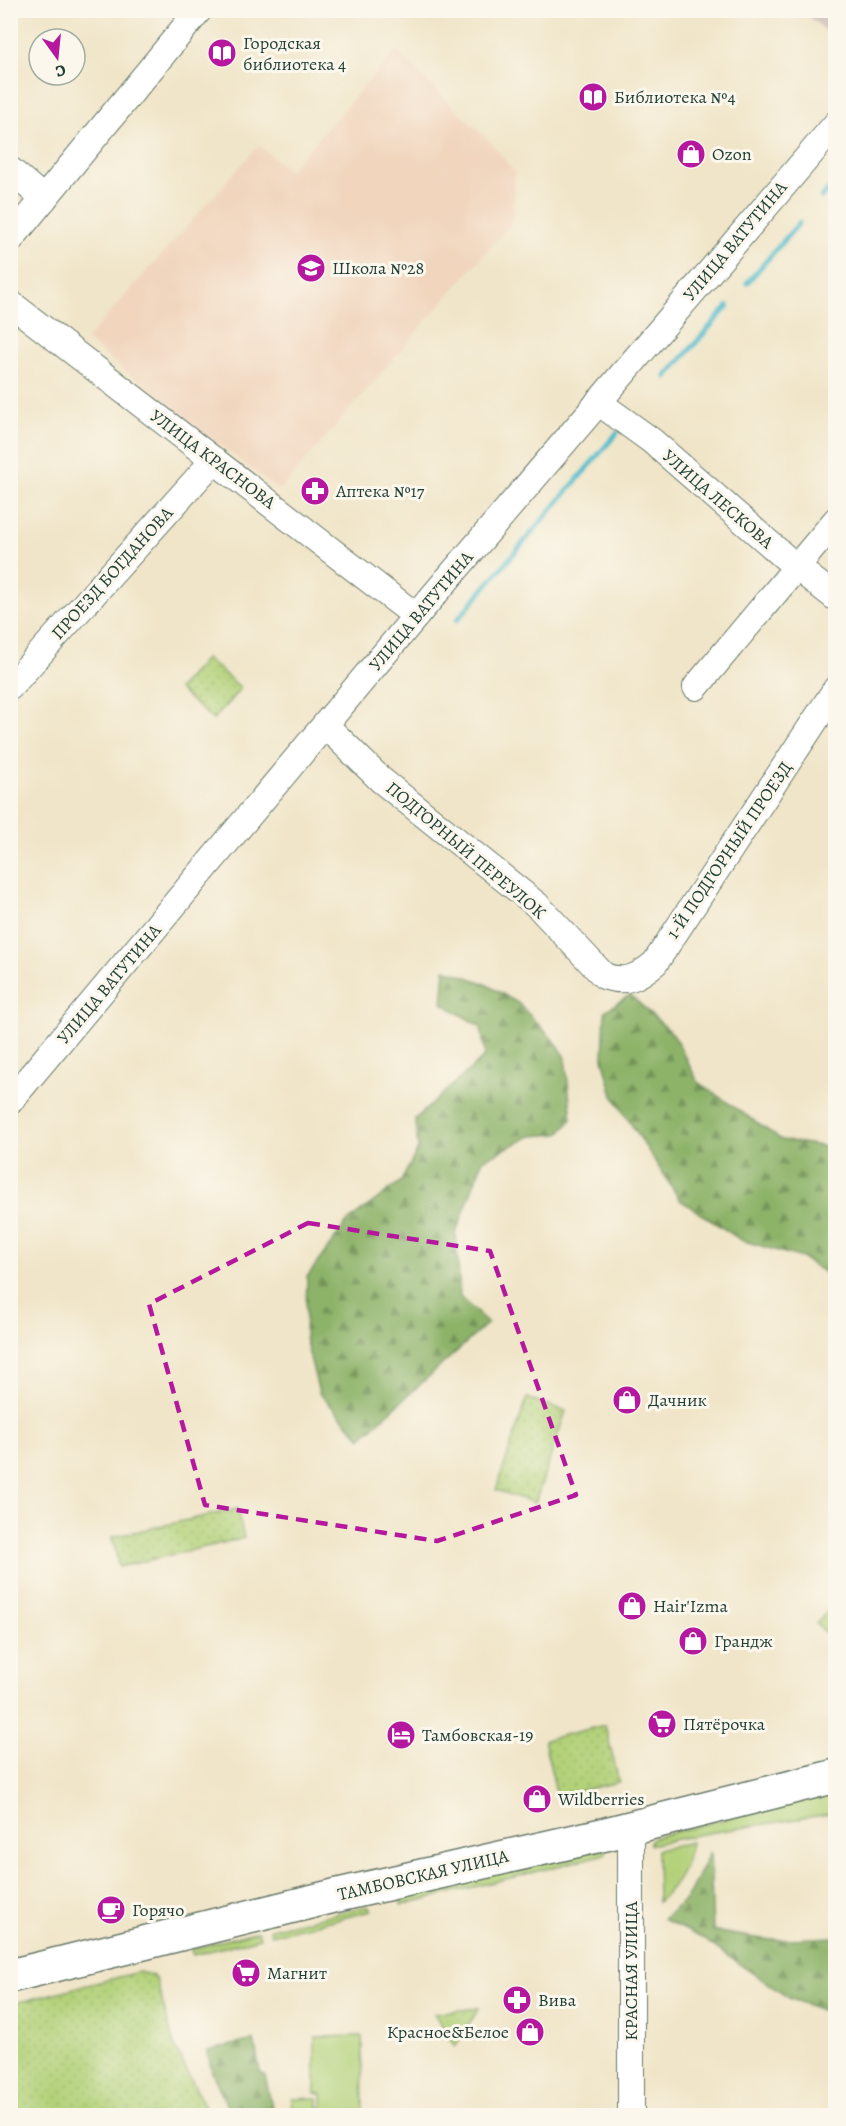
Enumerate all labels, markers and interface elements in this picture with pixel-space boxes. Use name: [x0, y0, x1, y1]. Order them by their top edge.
north arrow: [27, 27, 87, 87]
place label: Городская библиотека 4: [243, 31, 346, 76]
library icon: Городская библиотека 4: [206, 37, 238, 69]
text: С: [53, 59, 68, 82]
library icon: Библиотека №4: [577, 81, 609, 113]
place label: Библиотека №4: [614, 85, 736, 109]
shop icon: Ozon: [675, 138, 707, 170]
place label: Ozon: [712, 142, 752, 166]
street label: УЛИЦА ВАТУТИНА: [678, 175, 793, 306]
school or university icon: Школа №28: [295, 252, 327, 284]
place label: Школа №28: [332, 256, 424, 280]
street label: УЛИЦА КРАСНОВА: [145, 404, 281, 515]
street label: УЛИЦА ЛЕСКОВА: [657, 444, 779, 554]
pharmacy icon: Аптека №17: [299, 475, 331, 507]
place label: Аптека №17: [335, 479, 425, 503]
street label: ПРОЕЗД БОГДАНОВА: [46, 501, 179, 645]
street label: УЛИЦА ВАТУТИНА: [364, 545, 479, 676]
street label: 1-Й ПОДГОРНЫЙ ПРОЕЗД: [661, 757, 797, 943]
street label: ПОДГОРНЫЙ ПЕРЕУЛОК: [381, 776, 552, 924]
street label: УЛИЦА ВАТУТИНА: [52, 918, 167, 1049]
shop icon: Дачник: [611, 1384, 643, 1416]
place label: Дачник: [648, 1388, 707, 1412]
shop icon: Hair'Izma: [616, 1590, 648, 1622]
place label: Hair'Izma: [653, 1594, 728, 1618]
shop icon: Грандж: [677, 1625, 709, 1657]
place label: Грандж: [714, 1629, 773, 1653]
supermarket icon: Пятёрочка: [646, 1708, 678, 1740]
place label: Пятёрочка: [683, 1712, 766, 1736]
hotel icon: Тамбовская-19: [385, 1719, 417, 1751]
place label: Тамбовская-19: [422, 1723, 533, 1747]
shop icon: Wildberries: [521, 1783, 553, 1815]
place label: Wildberries: [557, 1787, 645, 1811]
street label: ТАМБОВСКАЯ УЛИЦА: [335, 1844, 511, 1906]
cafe icon: Горячо: [95, 1894, 127, 1926]
place label: Горячо: [132, 1898, 184, 1922]
street label: КРАСНАЯ УЛИЦА: [619, 1901, 643, 2041]
supermarket icon: Магнит: [230, 1957, 262, 1989]
place label: Магнит: [267, 1961, 327, 1985]
pharmacy icon: Вива: [501, 1984, 533, 2016]
place label: Вива: [538, 1988, 577, 2012]
shop icon: Красное&Белое: [514, 2016, 546, 2048]
place label: Красное&Белое: [387, 2020, 509, 2044]

